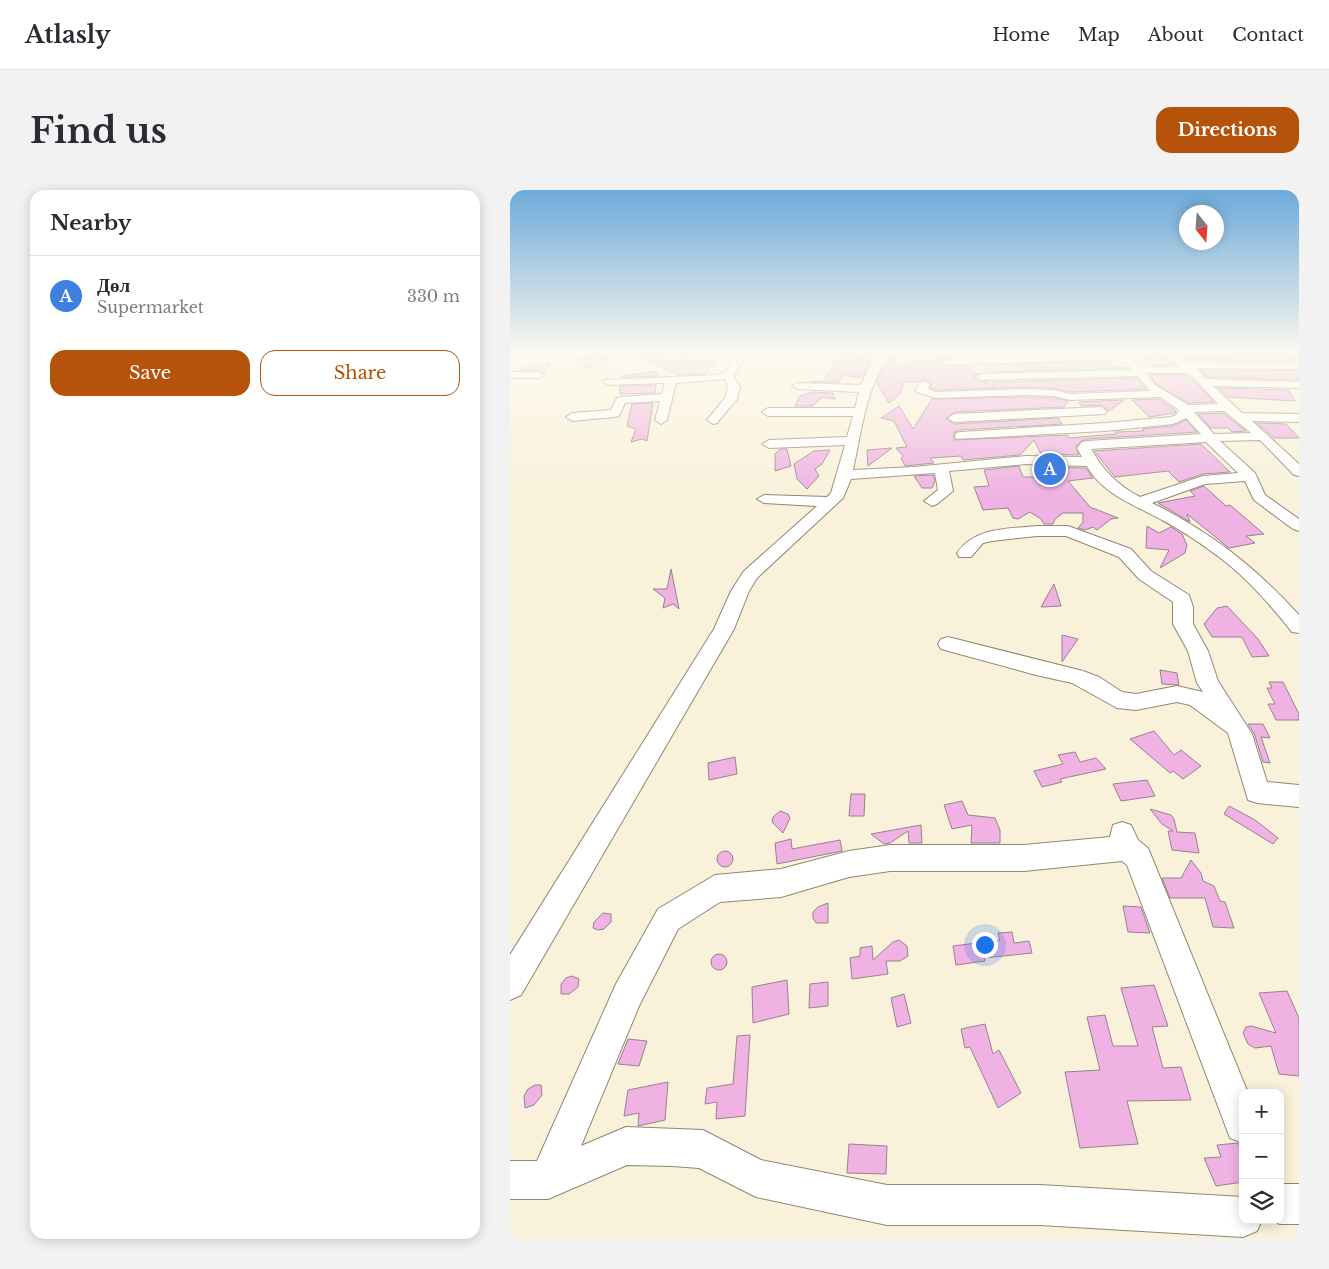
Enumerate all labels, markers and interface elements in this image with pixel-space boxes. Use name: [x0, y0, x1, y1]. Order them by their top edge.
text: Atlasly: [25, 20, 111, 49]
text: Home: [992, 24, 1050, 46]
text: Map: [1078, 24, 1120, 46]
text: About: [1148, 24, 1204, 46]
text: Contact: [1232, 24, 1304, 46]
button: Directions: [1156, 107, 1299, 153]
text: Find us: [30, 109, 167, 152]
north arrow: [1179, 205, 1224, 250]
text: Nearby: [50, 210, 131, 236]
text: Дөл: [97, 274, 130, 297]
text: A: [60, 286, 72, 306]
text: 330 m: [407, 286, 460, 306]
text: Supermarket: [97, 297, 204, 317]
button: Save: [50, 350, 250, 396]
button: Share: [260, 350, 460, 396]
pin: A: [1034, 450, 1066, 488]
your location: [972, 932, 998, 958]
map controls: [1239, 1089, 1284, 1224]
button: +: [1239, 1089, 1284, 1134]
button: −: [1239, 1134, 1284, 1179]
button: layers: [1239, 1179, 1284, 1224]

